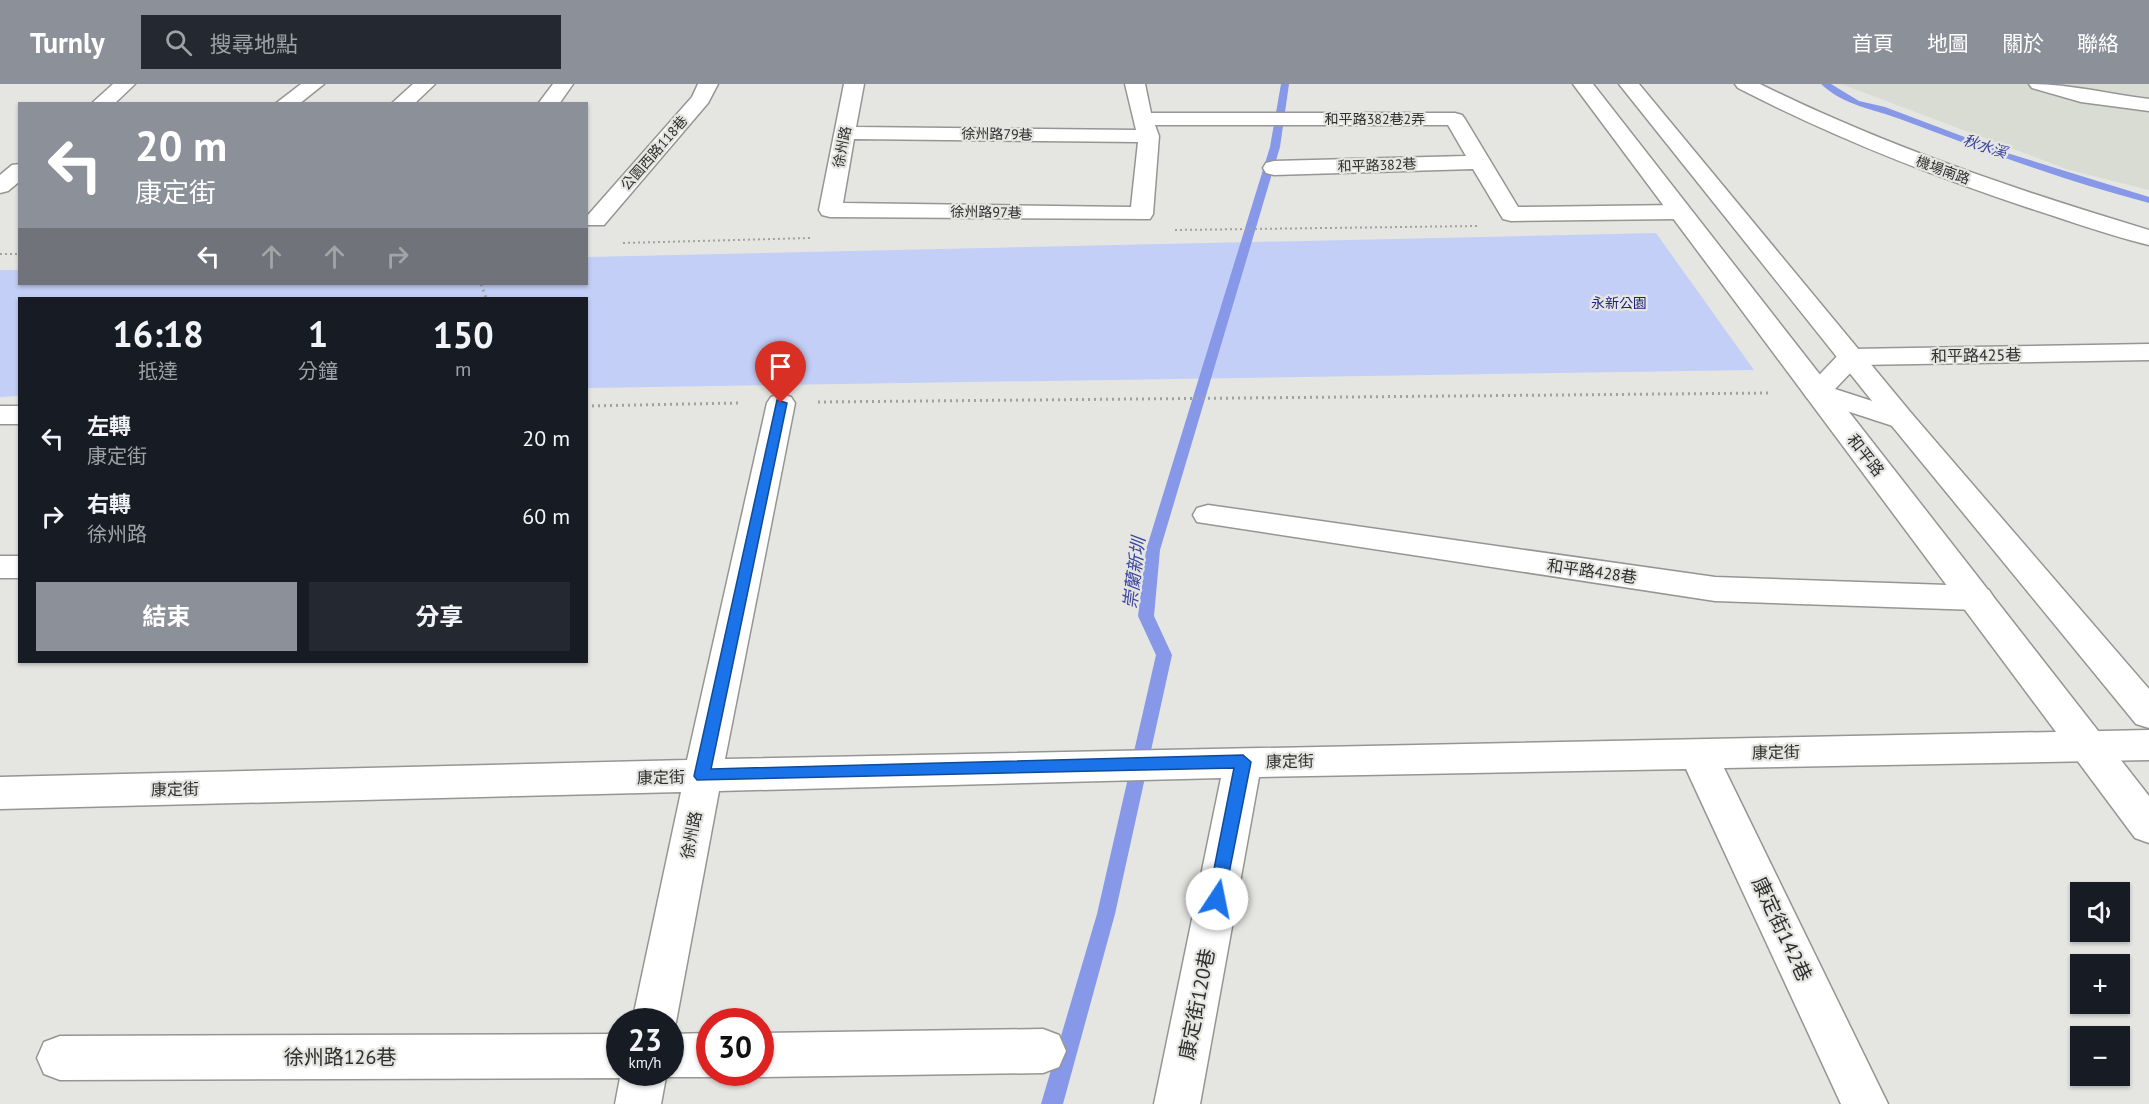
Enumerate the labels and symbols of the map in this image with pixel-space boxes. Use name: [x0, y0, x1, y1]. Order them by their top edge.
street label: 和平路382巷2弄: [1325, 110, 1425, 128]
street label: 公園西路118巷: [617, 112, 691, 194]
street label: 徐州路79巷: [961, 124, 1033, 144]
street label: 徐州路: [829, 125, 855, 169]
water label: 秋水溪: [1961, 130, 2011, 163]
street label: 機場南路: [1914, 152, 1972, 188]
street label: 和平路382巷: [1337, 155, 1417, 175]
street label: 徐州路97巷: [950, 202, 1022, 222]
park label: 永新公園: [1591, 294, 1647, 312]
pin: [755, 341, 806, 403]
street label: 和平路425巷: [1931, 344, 2021, 366]
street label: 和平路: [1843, 430, 1889, 480]
water label: 崇蘭新圳: [1118, 533, 1150, 610]
street label: 和平路428巷: [1546, 555, 1638, 587]
street label: 康定街: [1752, 742, 1800, 762]
street label: 康定街: [1266, 751, 1314, 771]
street label: 康定街: [637, 767, 685, 787]
street label: 康定街: [151, 779, 199, 799]
street label: 徐州路: [677, 810, 705, 860]
position arrow: [1185, 867, 1249, 931]
street label: 康定街142巷: [1746, 872, 1818, 986]
street label: 康定街120巷: [1173, 946, 1221, 1062]
speed limit sign: 30: [696, 1008, 774, 1086]
street label: 徐州路126巷: [284, 1044, 396, 1070]

